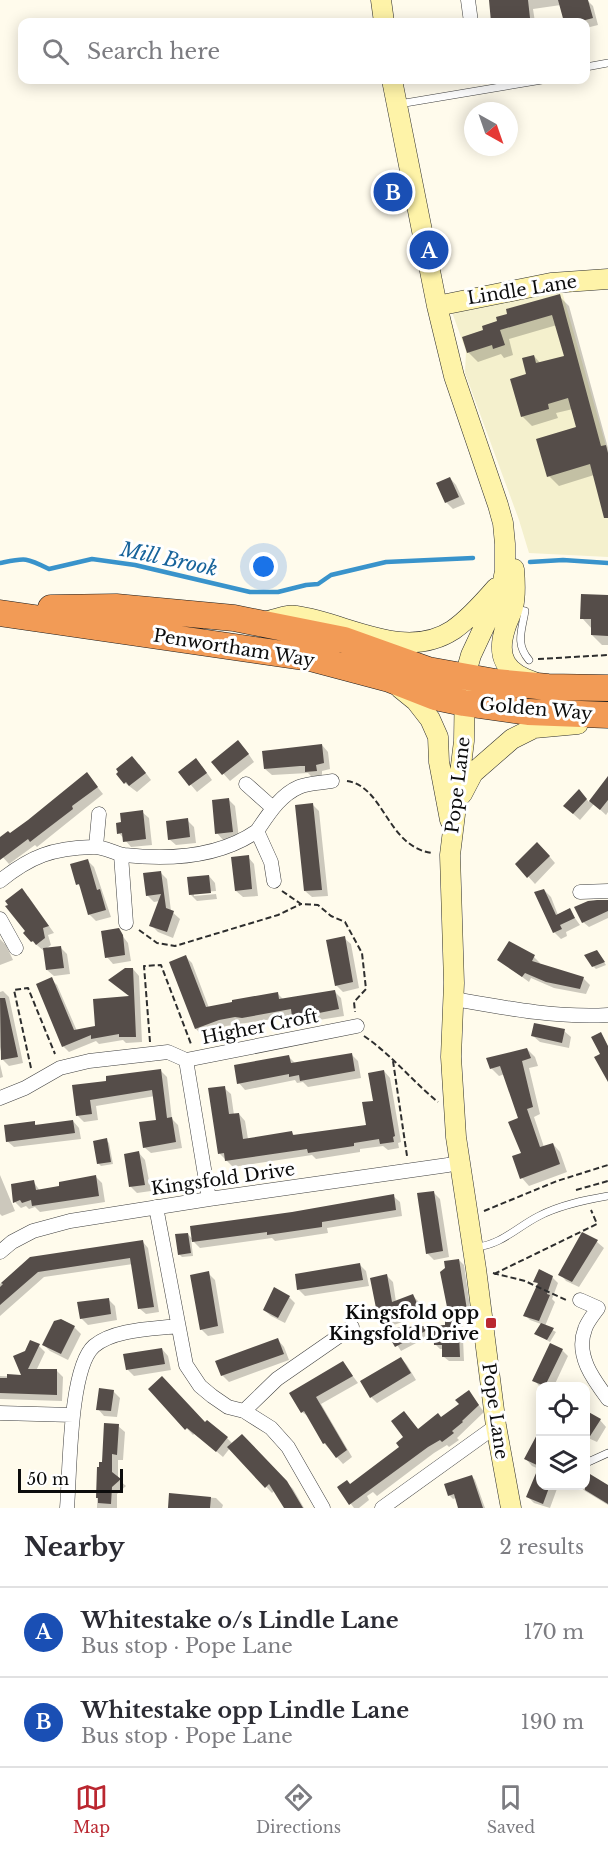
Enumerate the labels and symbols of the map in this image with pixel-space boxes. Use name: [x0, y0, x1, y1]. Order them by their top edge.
north arrow: [464, 102, 518, 156]
pin: B: [374, 170, 412, 214]
pin: A: [410, 228, 448, 272]
street label: Lindle Lane: [466, 270, 578, 310]
water label: Mill Brook: [117, 537, 220, 581]
your location: [249, 552, 278, 581]
street label: Penwortham Way: [152, 624, 317, 672]
street label: Golden Way: [479, 693, 594, 725]
street label: Pope Lane: [441, 735, 475, 835]
street label: Higher Croft: [200, 1005, 320, 1049]
street label: Kingsfold Drive: [150, 1158, 296, 1200]
place label: Kingsfold opp Kingsfold Drive: [329, 1302, 479, 1345]
marker: Kingsfold opp Kingsfold Drive: [484, 1316, 498, 1330]
street label: Pope Lane: [477, 1361, 513, 1461]
scale bar: [18, 1466, 123, 1494]

